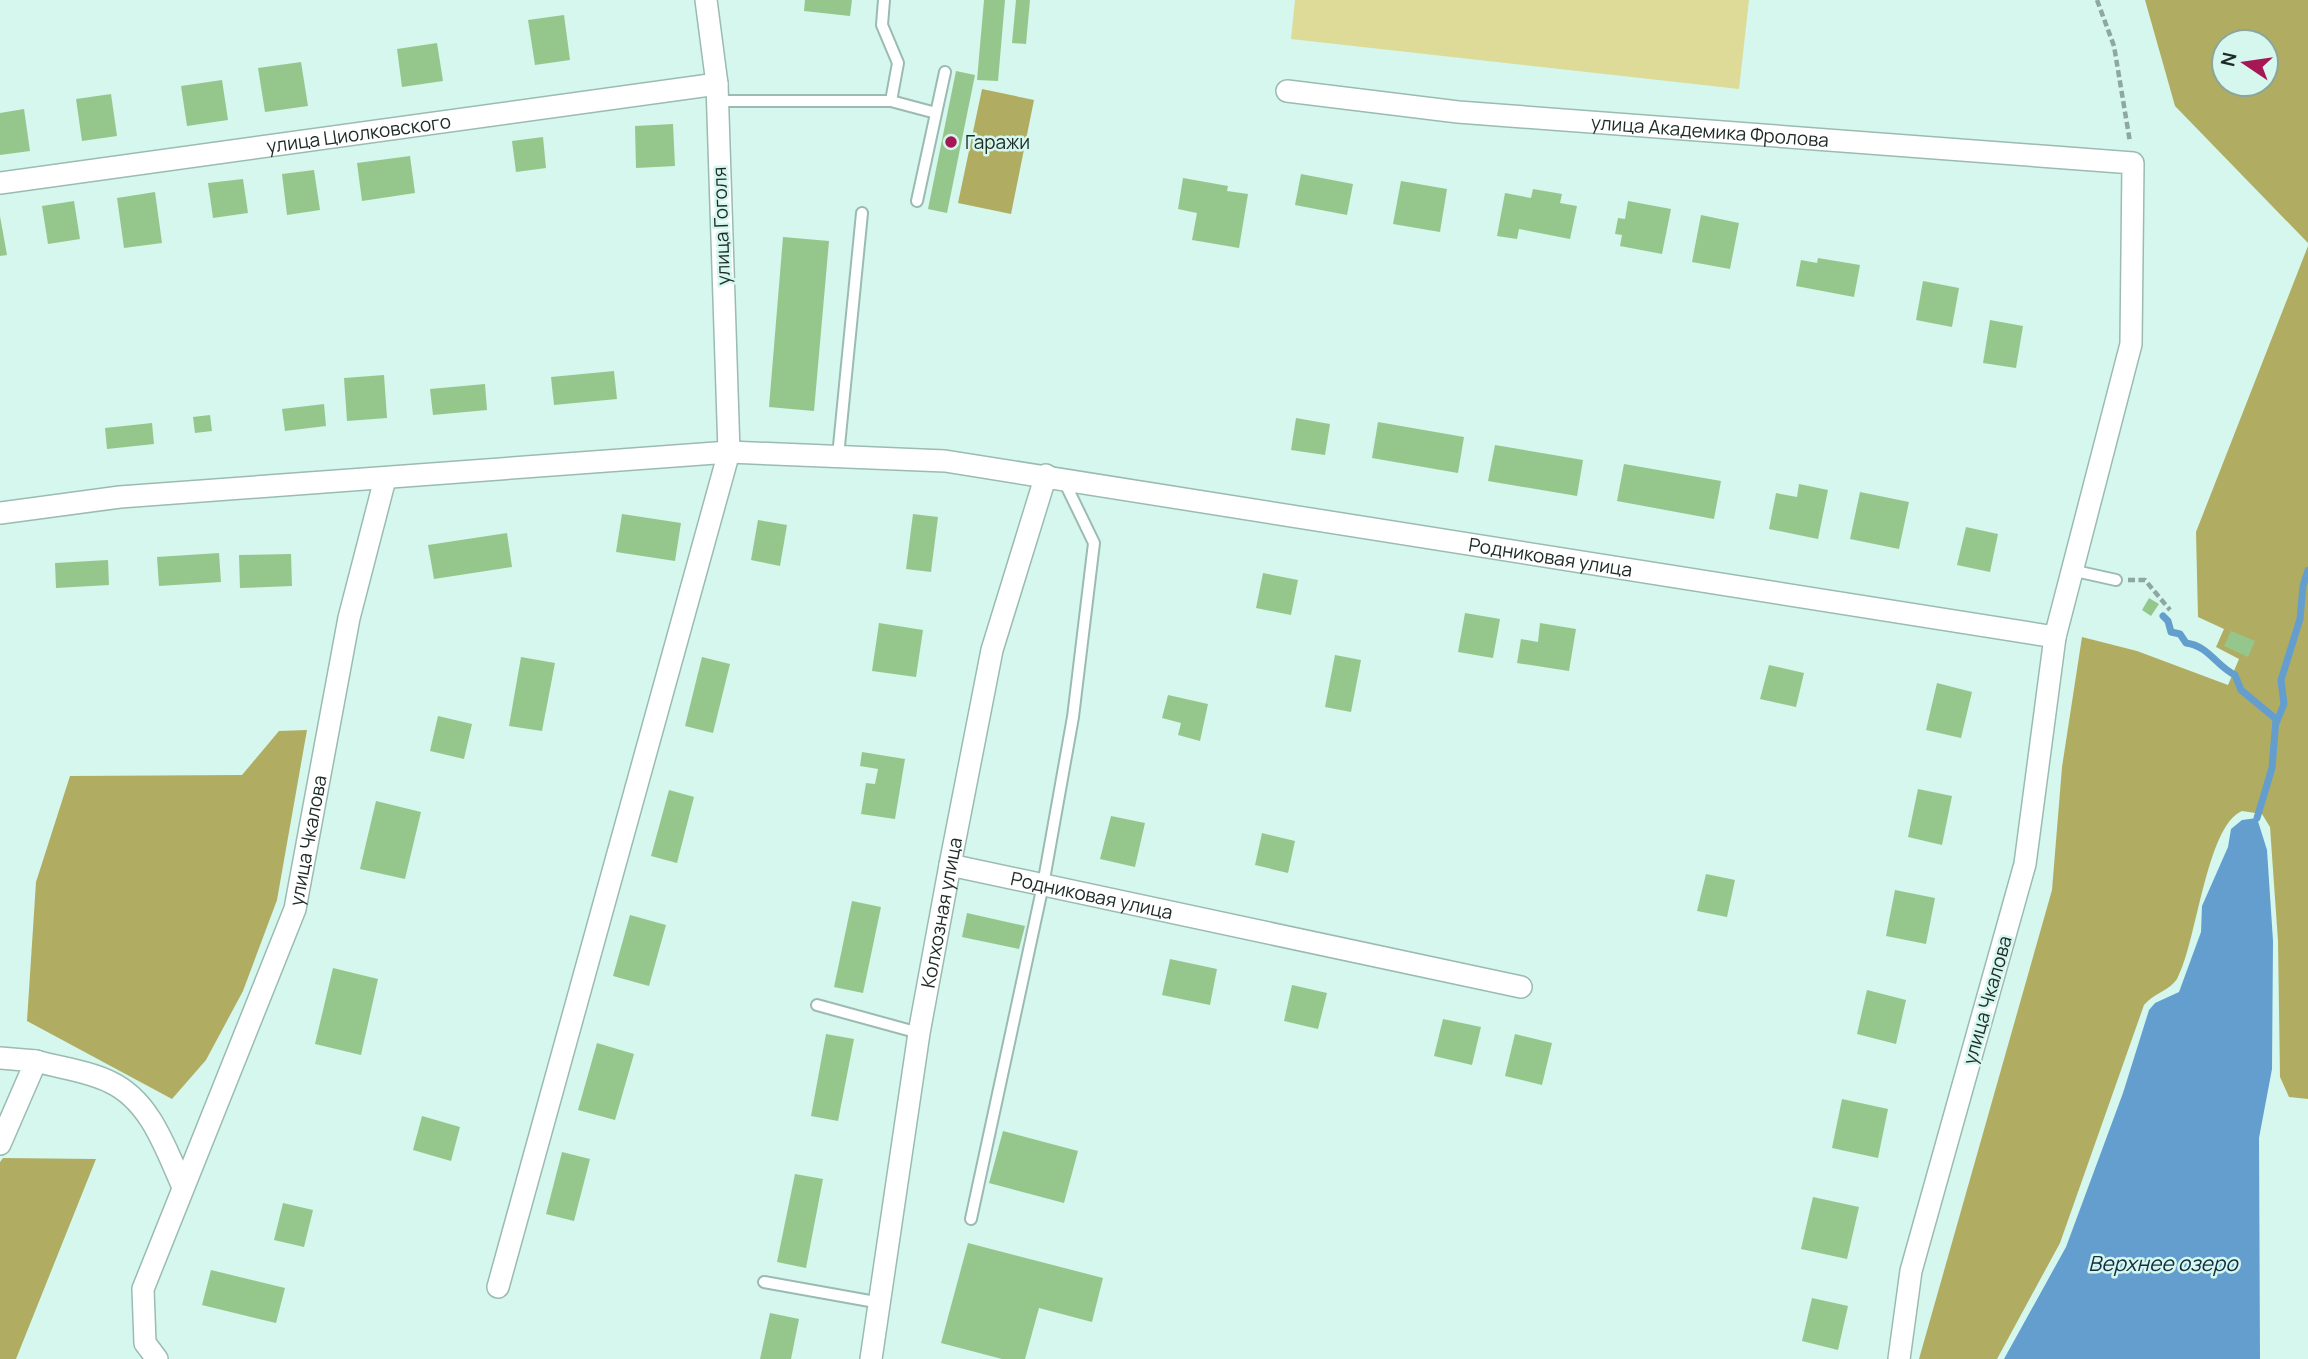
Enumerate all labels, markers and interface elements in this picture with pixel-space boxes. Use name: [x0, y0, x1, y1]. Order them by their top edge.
north arrow: [2210, 28, 2280, 98]
text: N: [2214, 50, 2243, 69]
street label: улица Циолковского: [265, 108, 452, 159]
street label: улица Академика Фролова: [1590, 109, 1830, 153]
place label: Гаражи: [965, 129, 1030, 155]
marker: Гаражи: [943, 134, 959, 150]
street label: улица Гоголя: [706, 166, 736, 286]
street label: Родниковая улица: [1467, 531, 1634, 583]
street label: улица Чкалова: [283, 773, 333, 908]
street label: Колхозная улица: [915, 835, 968, 990]
street label: Родниковая улица: [1008, 865, 1175, 925]
street label: улица Чкалова: [1956, 933, 2018, 1067]
water label: Верхнее озеро: [2088, 1249, 2239, 1277]

